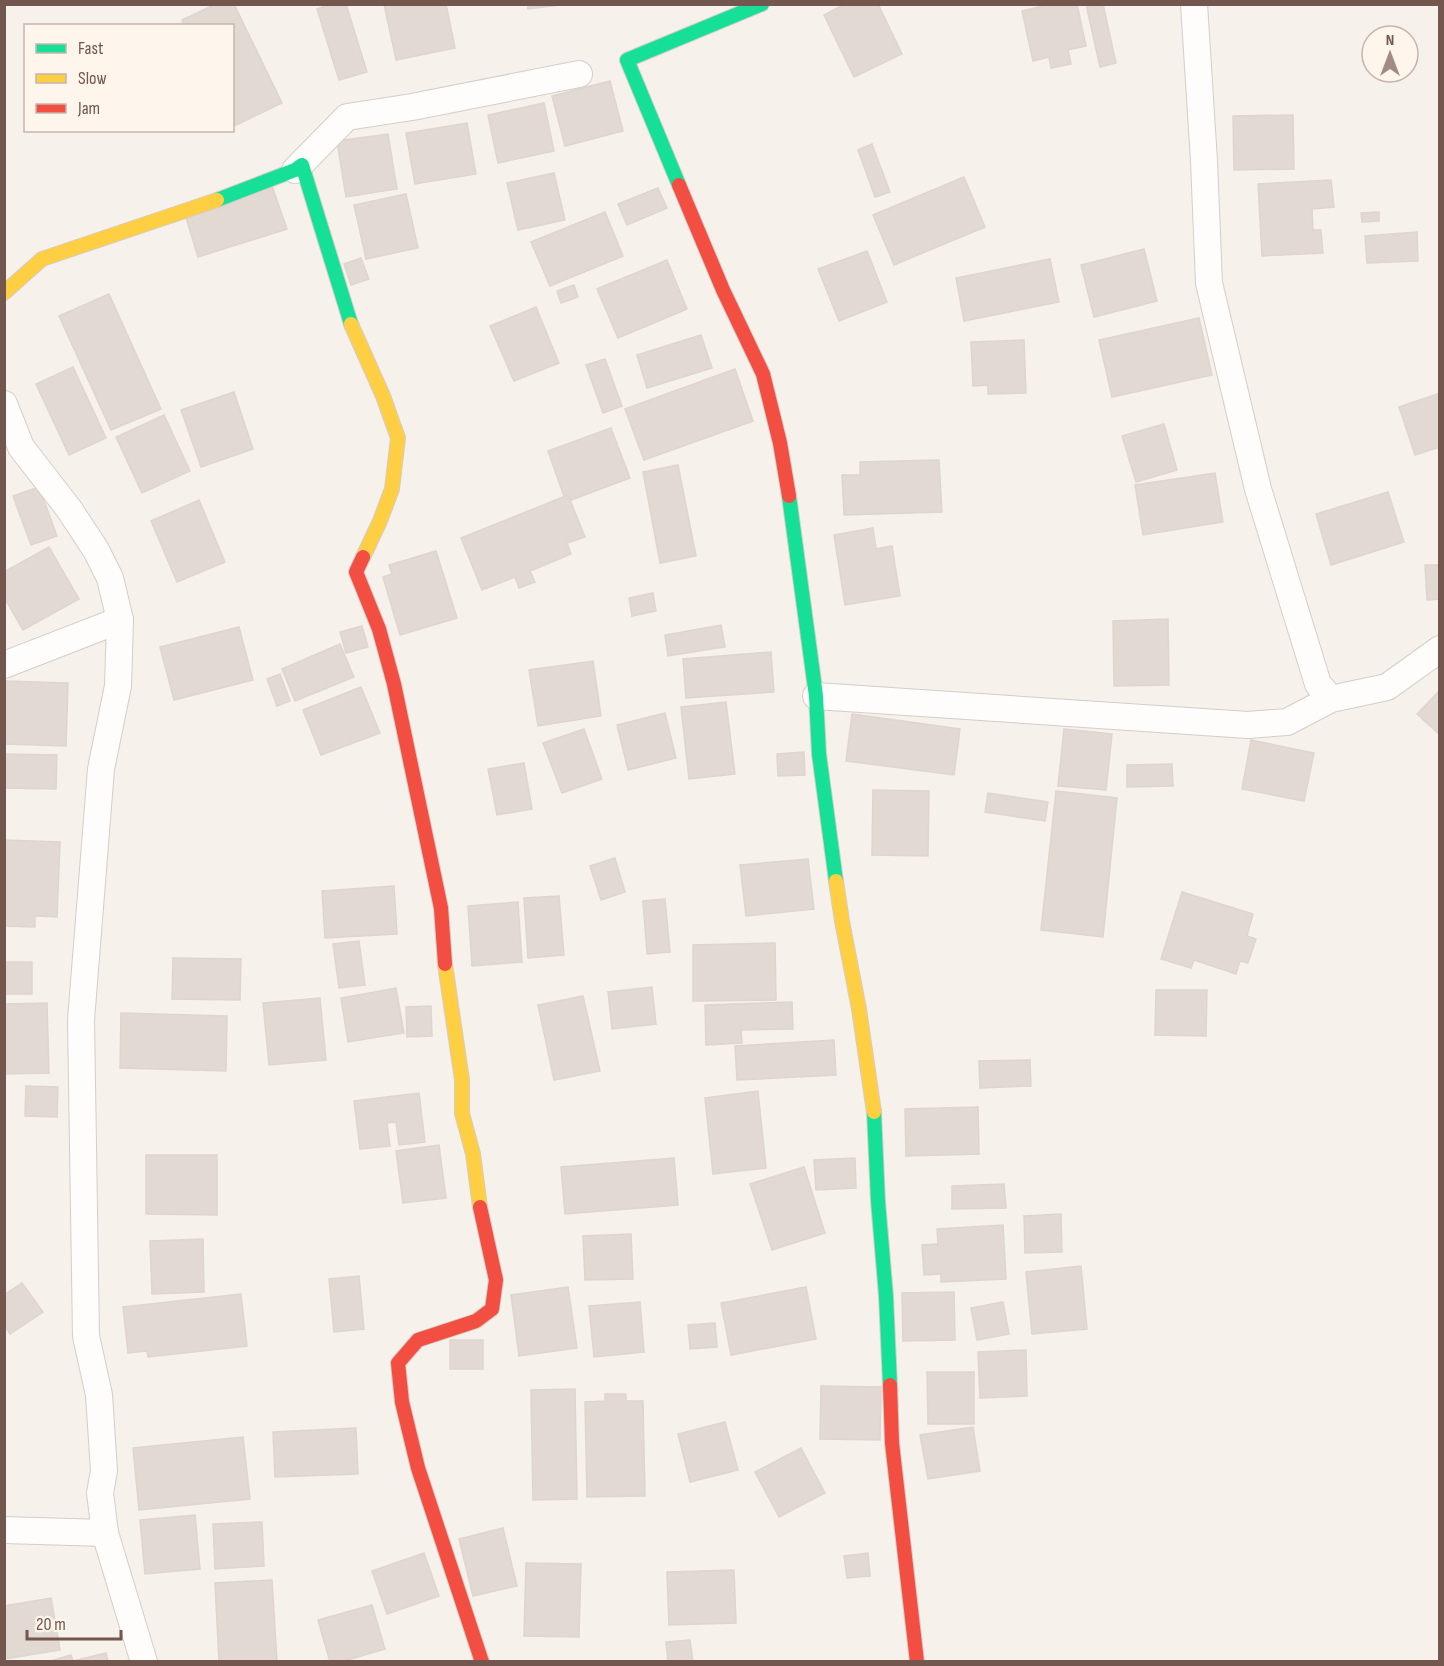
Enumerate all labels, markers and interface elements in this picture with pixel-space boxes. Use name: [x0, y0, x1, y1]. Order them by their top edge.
legend: [24, 24, 234, 132]
north arrow: [1360, 24, 1420, 84]
text: N: [1386, 31, 1394, 50]
text: Fast: [78, 38, 104, 59]
text: Slow: [78, 68, 107, 89]
text: Jam: [77, 98, 100, 119]
scale bar: [27, 1603, 122, 1641]
text: 20 m: [36, 1614, 66, 1635]

